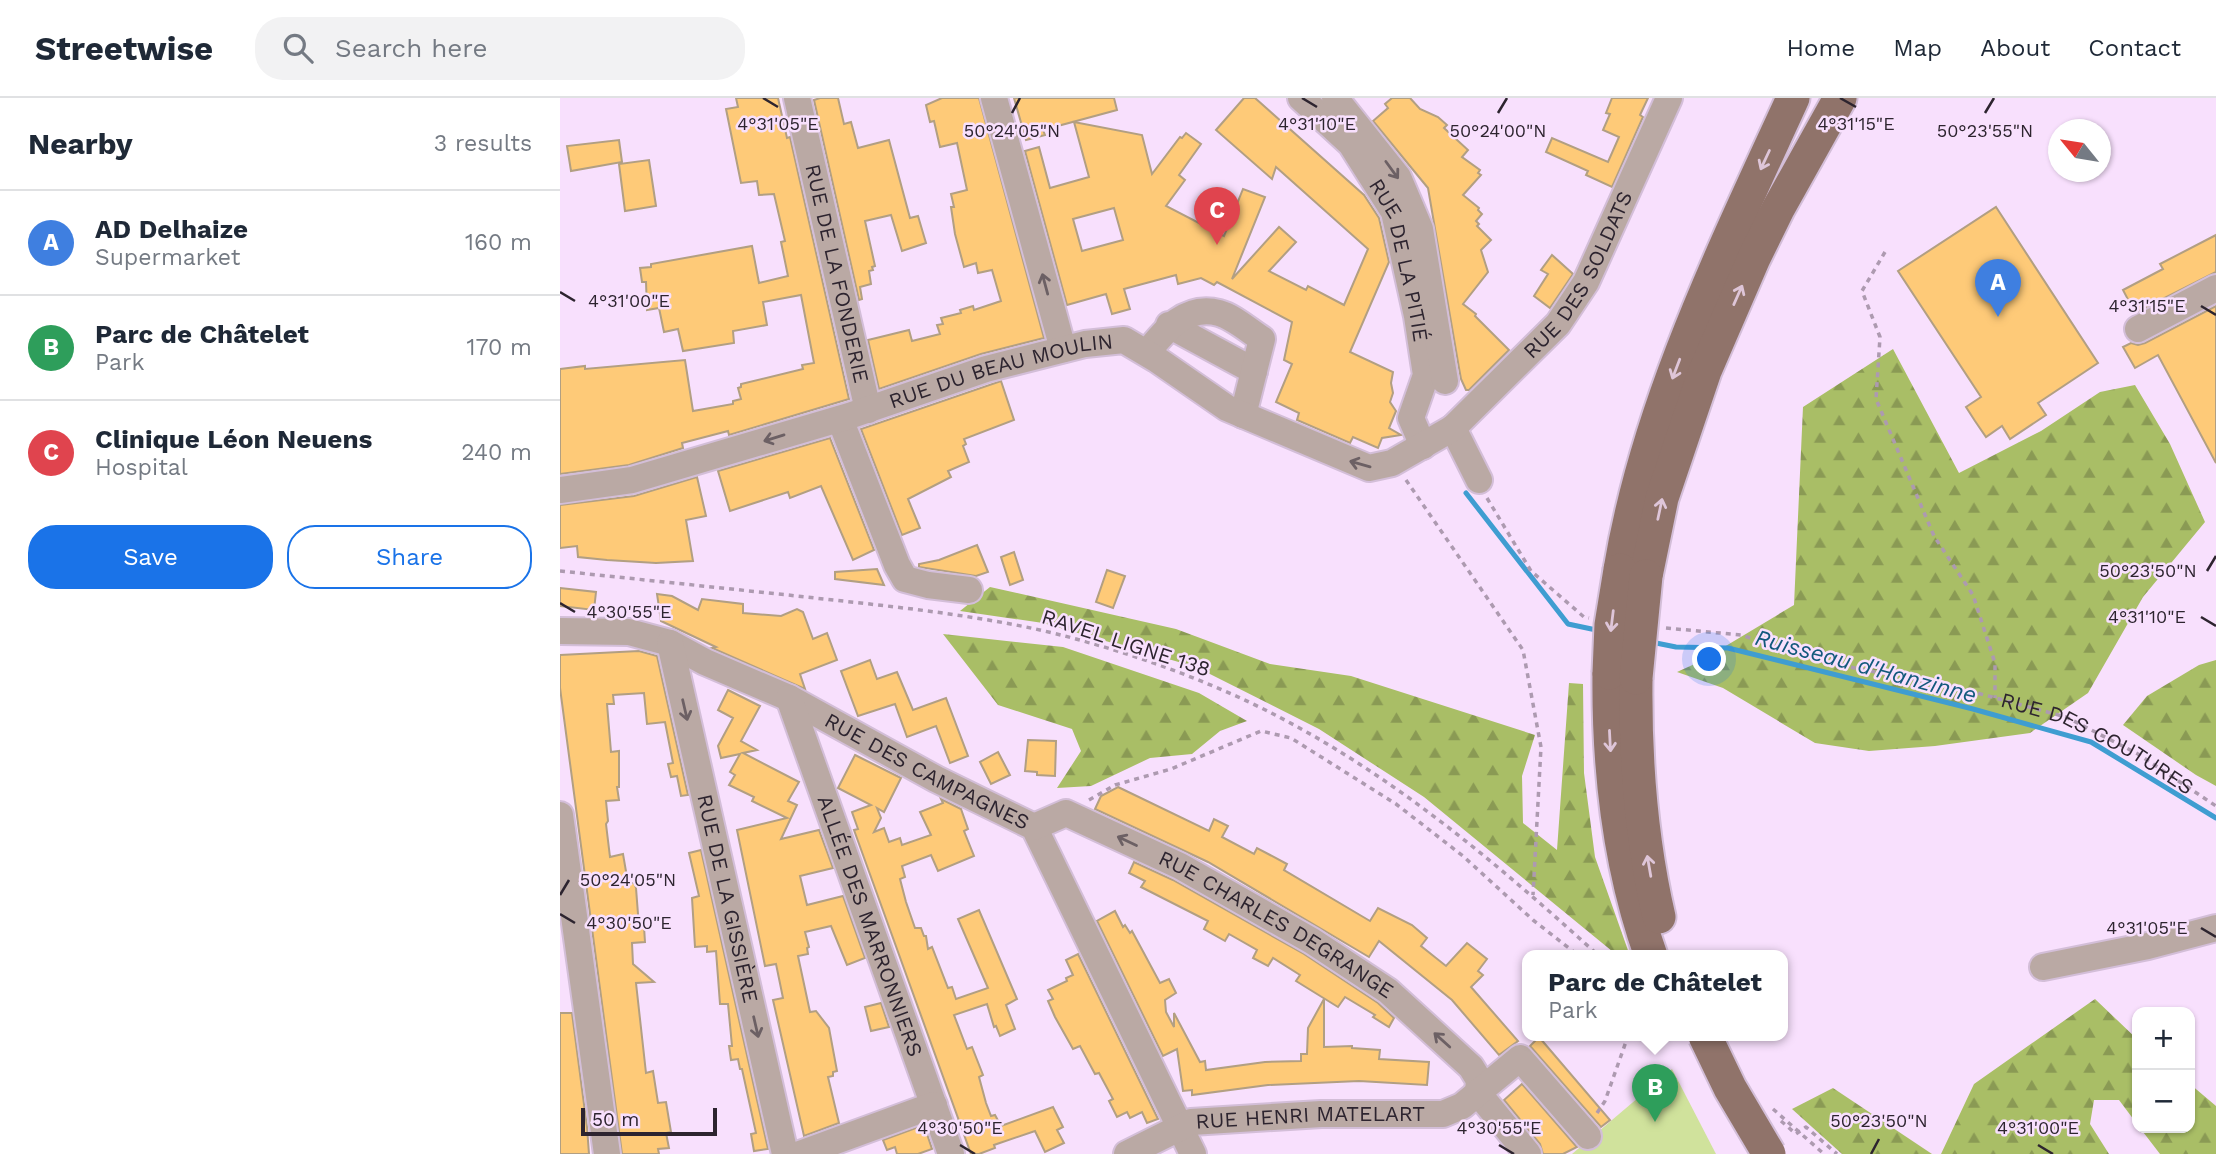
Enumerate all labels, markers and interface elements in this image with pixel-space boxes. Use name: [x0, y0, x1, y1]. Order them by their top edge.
search box: [255, 17, 745, 80]
text: Streetwise: [35, 29, 213, 68]
icon: search: [279, 29, 317, 67]
text: Search here: [335, 33, 487, 63]
text: Home: [1787, 34, 1855, 62]
text: Map: [1893, 34, 1942, 62]
text: About: [1980, 34, 2050, 62]
text: Contact: [2088, 34, 2181, 62]
text: 4°31'05"E: [737, 113, 819, 134]
text: 4°31'10"E: [1278, 113, 1356, 134]
text: 4°31'15"E: [1817, 113, 1895, 134]
north arrow: [2048, 119, 2111, 182]
text: 50°24'05"N: [964, 120, 1060, 141]
text: 50°24'00"N: [1449, 120, 1547, 141]
text: 50°23'55"N: [1937, 120, 2033, 141]
text: Nearby: [28, 126, 133, 161]
text: 3 results: [434, 130, 532, 157]
one-way arrow: [1758, 149, 1771, 170]
one-way arrow: [1385, 161, 1400, 179]
street label: RUE DE LA FONDERIE: [800, 162, 874, 385]
street label: RUE DE LA PITIÉ: [1364, 174, 1434, 343]
pin: C: [1194, 187, 1240, 245]
street label: RUE DES SOLDATS: [1518, 187, 1637, 363]
text: AD Delhaize: [95, 214, 248, 244]
text: A: [43, 229, 59, 256]
text: 160 m: [465, 229, 532, 256]
text: Supermarket: [95, 244, 240, 271]
pin: A: [1975, 259, 2021, 317]
one-way arrow: [1038, 273, 1051, 295]
one-way arrow: [1732, 285, 1745, 306]
text: 4°31'00"E: [588, 290, 670, 311]
text: 4°31'15"E: [2108, 295, 2186, 316]
text: Parc de Châtelet: [95, 319, 309, 349]
street label: RUE DU BEAU MOULIN: [886, 328, 1114, 413]
text: B: [43, 334, 59, 361]
text: 170 m: [467, 334, 532, 361]
text: Park: [95, 349, 144, 376]
one-way arrow: [1669, 358, 1681, 380]
text: Clinique Léon Neuens: [95, 424, 372, 454]
one-way arrow: [763, 433, 785, 446]
text: C: [43, 439, 59, 466]
text: 240 m: [461, 439, 532, 466]
text: Hospital: [95, 454, 188, 481]
one-way arrow: [1350, 457, 1372, 470]
one-way arrow: [1654, 498, 1668, 521]
button: Save: [28, 525, 273, 589]
button: Share: [287, 525, 532, 589]
text: 50°23'50"N: [2099, 560, 2197, 581]
text: 4°30'55"E: [587, 601, 671, 622]
street label: RAVEL LIGNE 138: [1039, 604, 1214, 682]
text: 4°31'10"E: [2108, 606, 2186, 627]
one-way arrow: [1606, 609, 1619, 632]
water label: Ruisseau d'Hanzinne: [1752, 624, 1980, 709]
your location: [1692, 642, 1726, 676]
street label: RUE DES COUTURES: [1998, 687, 2199, 800]
one-way arrow: [679, 698, 692, 720]
street label: RUE DES CAMPAGNES: [820, 707, 1034, 835]
one-way arrow: [1603, 729, 1616, 752]
street label: RUE DE LA GISSIÈRE: [692, 792, 764, 1005]
street label: ALLÉE DES MARRONNIERS: [813, 792, 928, 1060]
one-way arrow: [1117, 834, 1138, 847]
street label: RUE CHARLES DEGRANGE: [1155, 845, 1399, 1003]
one-way arrow: [1642, 855, 1655, 878]
text: 50°24'05"N: [580, 869, 676, 890]
text: 4°30'50"E: [586, 912, 672, 933]
text: 4°31'05"E: [2106, 917, 2188, 938]
popup: [1522, 950, 1788, 1041]
text: Parc de Châtelet: [1548, 967, 1762, 997]
text: Park: [1548, 997, 1598, 1024]
map controls: [2132, 1007, 2195, 1133]
button: +: [2132, 1007, 2195, 1070]
one-way arrow: [750, 1015, 764, 1038]
one-way arrow: [1433, 1032, 1451, 1048]
pin: B: [1632, 1064, 1678, 1122]
button: −: [2132, 1070, 2195, 1133]
street label: RUE HENRI MATELART: [1195, 1101, 1425, 1134]
scale bar: [581, 1105, 718, 1137]
text: 50 m: [592, 1108, 639, 1131]
text: 50°23'50"N: [1830, 1110, 1928, 1131]
text: 4°30'50"E: [917, 1117, 1003, 1138]
text: 4°30'55"E: [1457, 1117, 1541, 1138]
text: 4°31'00"E: [1997, 1117, 2079, 1138]

